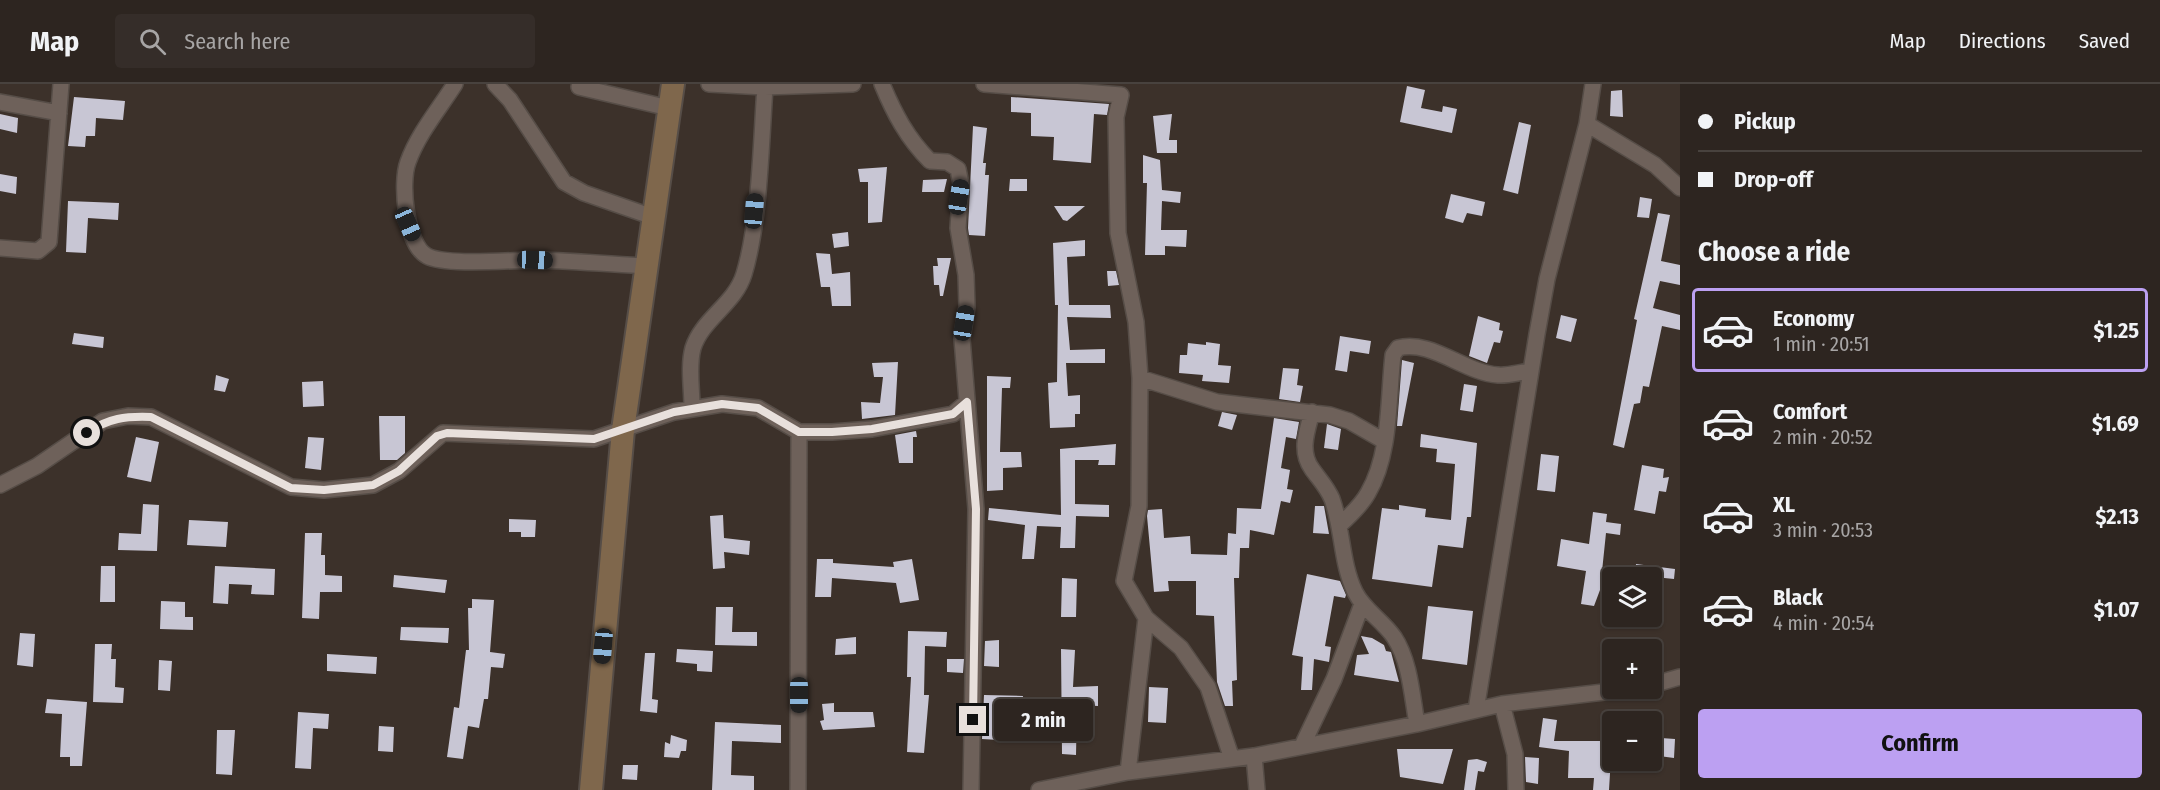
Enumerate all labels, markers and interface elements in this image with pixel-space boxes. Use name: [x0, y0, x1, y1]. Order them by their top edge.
search box: [115, 14, 535, 68]
text: Map: [30, 25, 79, 58]
icon: search: [136, 25, 169, 58]
text: Search here: [184, 28, 290, 55]
text: Map: [1889, 28, 1926, 54]
text: Directions: [1959, 28, 2046, 54]
text: Saved: [2079, 28, 2130, 54]
text: Pickup: [1734, 108, 1796, 135]
text: Drop-off: [1734, 166, 1813, 193]
car: [947, 178, 971, 216]
car: [743, 192, 765, 230]
car: [392, 204, 424, 244]
text: Choose a ride: [1698, 236, 1850, 268]
car: [517, 250, 553, 270]
icon: car: [1701, 303, 1755, 357]
car: [952, 304, 976, 342]
text: Economy: [1773, 305, 1854, 332]
text: $1.25: [2094, 317, 2139, 344]
text: 1 min · 20:51: [1773, 332, 1870, 356]
icon: car: [1701, 396, 1755, 450]
text: Comfort: [1773, 398, 1847, 425]
text: $1.69: [2092, 410, 2139, 437]
route start: [73, 419, 100, 446]
text: 2 min · 20:52: [1773, 425, 1872, 449]
icon: car: [1701, 489, 1755, 543]
text: XL: [1773, 491, 1795, 518]
text: $2.13: [2096, 503, 2139, 530]
text: 3 min · 20:53: [1773, 518, 1873, 542]
map controls: [1602, 567, 1662, 771]
button: layers: [1602, 567, 1662, 627]
icon: car: [1701, 582, 1755, 636]
text: Black: [1773, 584, 1823, 611]
text: $1.07: [2094, 596, 2139, 623]
text: 4 min · 20:54: [1773, 611, 1874, 635]
car: [592, 627, 614, 665]
button: +: [1602, 639, 1662, 699]
car: [790, 677, 808, 713]
callout: 2 min: [994, 699, 1093, 741]
route end: [959, 706, 986, 733]
text: 2 min: [1021, 708, 1066, 732]
button: Confirm: [1698, 709, 2142, 778]
button: −: [1602, 711, 1662, 771]

